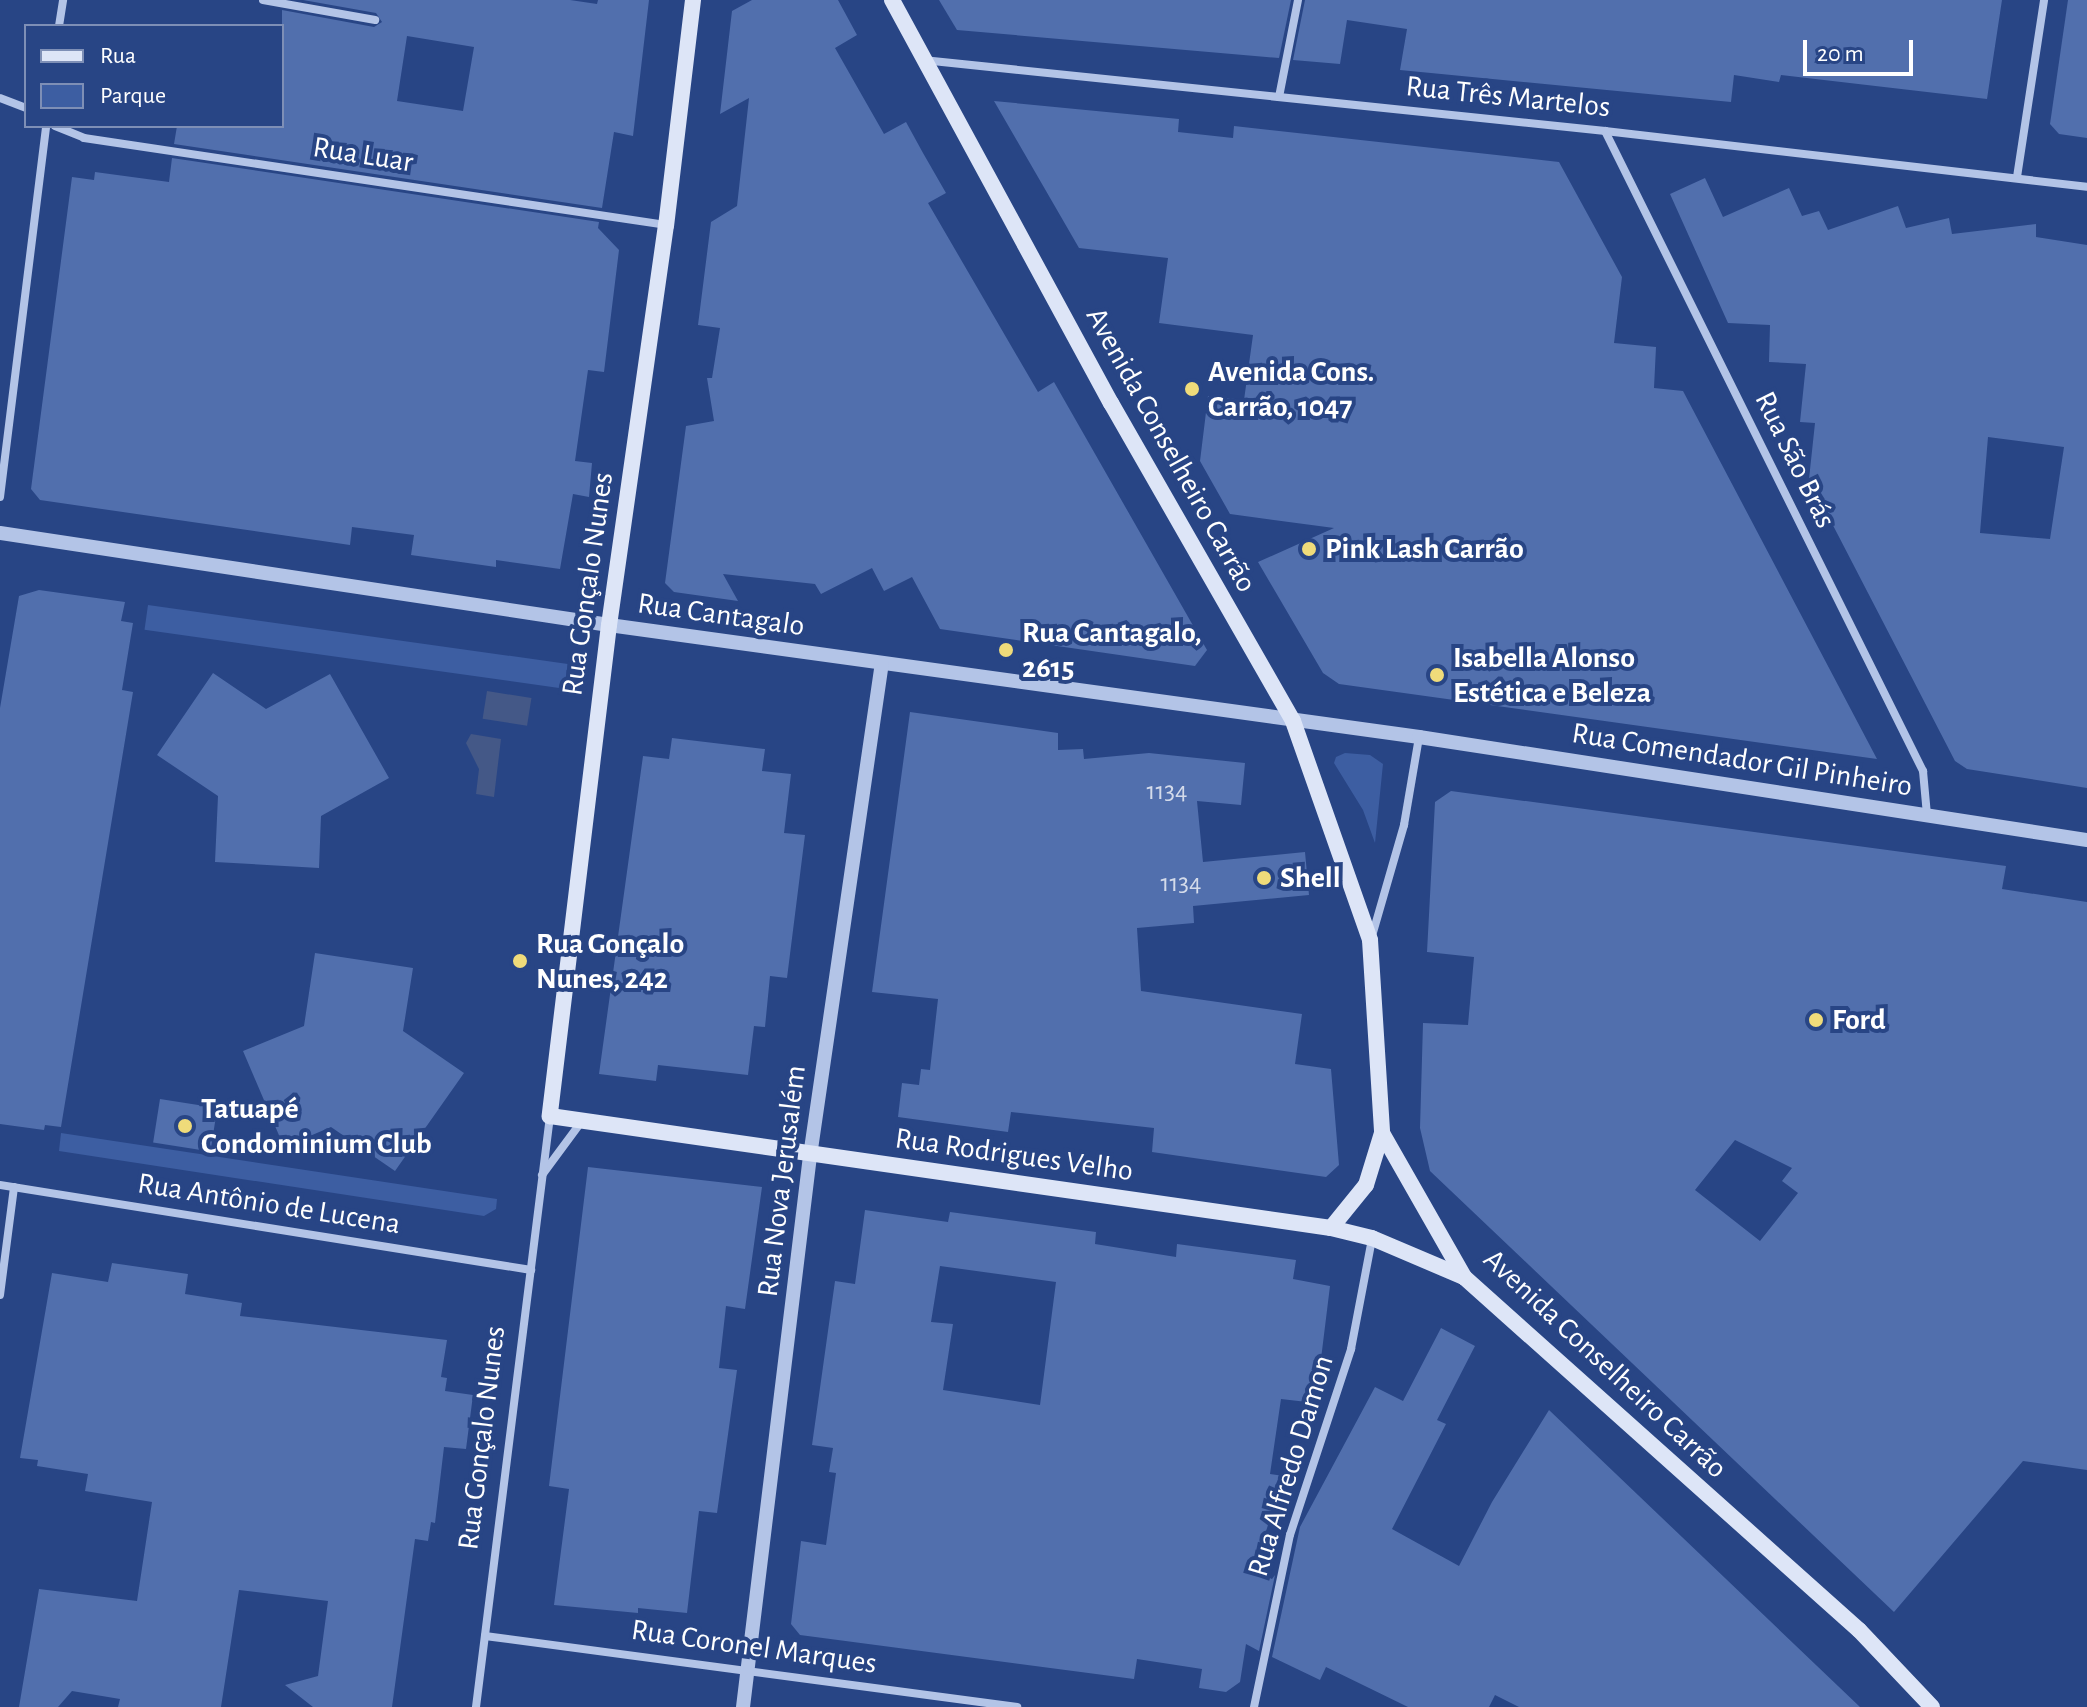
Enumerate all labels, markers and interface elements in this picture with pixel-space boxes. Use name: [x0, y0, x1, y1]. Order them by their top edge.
legend: [24, 24, 284, 128]
scale bar: [1807, 24, 1917, 74]
text: 20 m: [1817, 42, 1864, 66]
text: Rua: [100, 44, 136, 68]
street label: Rua Três Martelos: [1404, 68, 1612, 126]
text: Parque: [100, 84, 166, 108]
street label: Rua Luar: [310, 129, 416, 181]
street label: Avenida Conselheiro Carrão: [1078, 301, 1264, 599]
place label: Avenida Cons. Carrão, 1047: [1208, 354, 1374, 424]
marker: Avenida Cons. Carrão, 1047: [1183, 380, 1201, 398]
street label: Rua São Brás: [1747, 386, 1843, 534]
street label: Rua Gonçalo Nunes: [554, 470, 622, 698]
place label: Pink Lash Carrão: [1325, 531, 1524, 567]
marker: Pink Lash Carrão: [1300, 540, 1318, 558]
street label: Rua Cantagalo: [635, 585, 807, 645]
place label: Rua Cantagalo, 2615: [1022, 615, 1202, 686]
place label: Isabella Alonso Estética e Beleza: [1453, 640, 1651, 710]
marker: Rua Cantagalo, 2615: [997, 641, 1015, 659]
marker: Isabella Alonso Estética e Beleza: [1428, 666, 1446, 684]
street label: Rua Comendador Gil Pinheiro: [1569, 715, 1915, 805]
house number: 1134: [1146, 776, 1188, 808]
place label: Shell: [1280, 860, 1341, 896]
house number: 1134: [1160, 868, 1202, 900]
marker: Shell: [1255, 869, 1273, 887]
place label: Rua Gonçalo Nunes, 242: [536, 926, 684, 996]
marker: Rua Gonçalo Nunes, 242: [511, 952, 529, 970]
place label: Ford: [1832, 1002, 1886, 1038]
marker: Ford: [1807, 1011, 1825, 1029]
street label: Rua Nova Jerusalém: [750, 1063, 814, 1299]
place label: Tatuapé Condominium Club: [201, 1091, 432, 1162]
marker: Tatuapé Condominium Club: [176, 1117, 194, 1135]
street label: Rua Rodrigues Velho: [893, 1120, 1135, 1190]
street label: Rua Antônio de Lucena: [135, 1165, 403, 1243]
street label: Avenida Conselheiro Carrão: [1476, 1242, 1734, 1486]
street label: Rua Gonçalo Nunes: [450, 1324, 514, 1552]
street label: Rua Alfredo Damon: [1240, 1351, 1342, 1581]
street label: Rua Coronel Marques: [629, 1612, 879, 1682]

